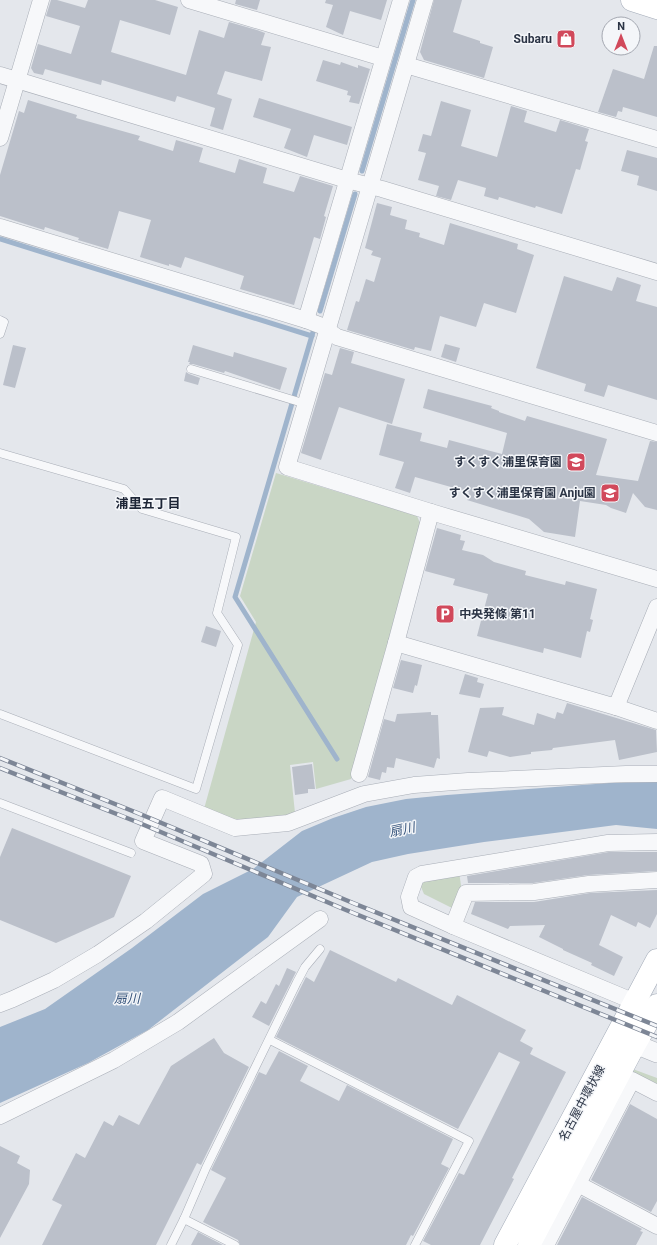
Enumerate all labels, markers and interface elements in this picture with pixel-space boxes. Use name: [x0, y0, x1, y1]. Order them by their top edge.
north arrow: [601, 16, 641, 56]
text: N: [617, 20, 625, 33]
shop icon: Subaru: [555, 28, 577, 50]
place label: Subaru: [514, 32, 552, 46]
school or university icon: すくすく浦里保育園: [565, 451, 587, 473]
place label: すくすく浦里保育園: [454, 455, 562, 469]
school or university icon: すくすく浦里保育園 Anju園: [599, 482, 621, 504]
place label: すくすく浦里保育園 Anju園: [449, 486, 596, 500]
district label: 浦里五丁目: [115, 496, 181, 511]
parking icon: 中央発條 第11: [434, 603, 456, 625]
place label: 中央発條 第11: [459, 607, 536, 621]
water label: 扇川: [388, 819, 418, 840]
water label: 扇川: [114, 991, 142, 1006]
street label: 名古屋中環状線: [556, 1063, 608, 1143]

